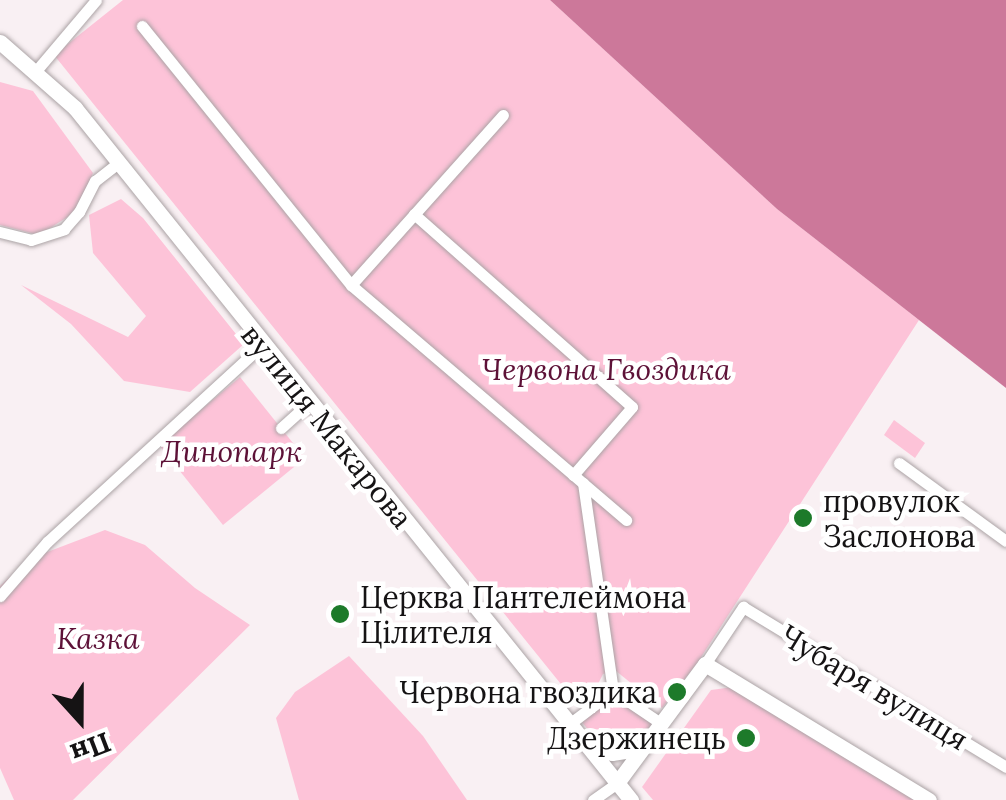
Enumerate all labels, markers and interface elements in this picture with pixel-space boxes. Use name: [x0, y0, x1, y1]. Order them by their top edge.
street label: вулиця Макарова: [234, 317, 420, 535]
park label: Червона Гвоздика: [481, 351, 731, 387]
park label: Динопарк: [162, 433, 302, 469]
place label: провулок Заслонова: [823, 483, 975, 554]
marker: провулок Заслонова: [792, 507, 814, 529]
place label: Церква Пантелеймона Цілителя: [360, 579, 686, 650]
marker: Церква Пантелеймона Цілителя: [329, 603, 351, 625]
street label: Чубаря вулиця: [773, 617, 975, 757]
park label: Казка: [57, 620, 139, 656]
north arrow: [30, 670, 130, 770]
place label: Червона гвоздика: [399, 674, 657, 710]
marker: Червона гвоздика: [666, 681, 688, 703]
place label: Дзержинець: [547, 720, 726, 756]
text: Пн: [65, 724, 116, 772]
marker: Дзержинець: [735, 727, 757, 749]

